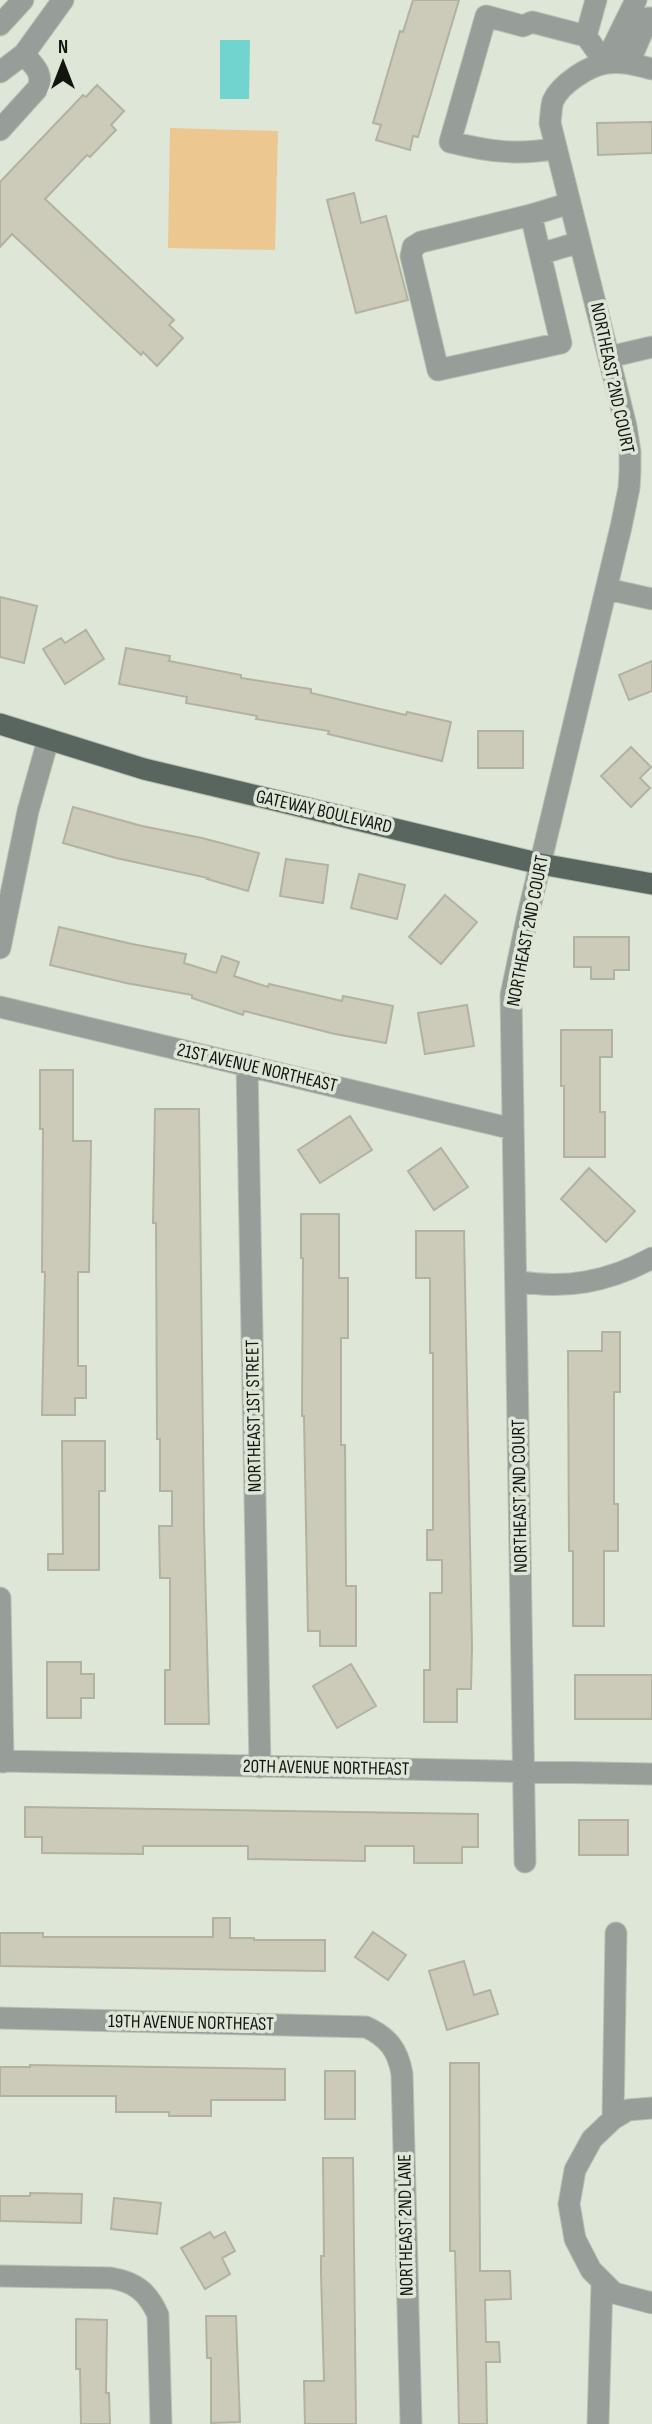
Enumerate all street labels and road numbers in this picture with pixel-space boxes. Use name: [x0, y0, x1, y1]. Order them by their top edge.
street label: NORTHEAST 2ND COURT: [585, 301, 639, 456]
street label: GATEWAY BOULEVARD: [254, 785, 394, 839]
street label: NORTHEAST 2ND COURT: [502, 853, 554, 1009]
street label: 21ST AVENUE NORTHEAST: [175, 1038, 340, 1098]
street label: NORTHEAST 1ST STREET: [241, 1339, 267, 1493]
street label: NORTHEAST 2ND COURT: [507, 1419, 533, 1573]
street label: 20TH AVENUE NORTHEAST: [243, 1755, 410, 1781]
street label: 19TH AVENUE NORTHEAST: [108, 2010, 274, 2036]
street label: NORTHEAST 2ND LANE: [393, 2154, 419, 2296]

